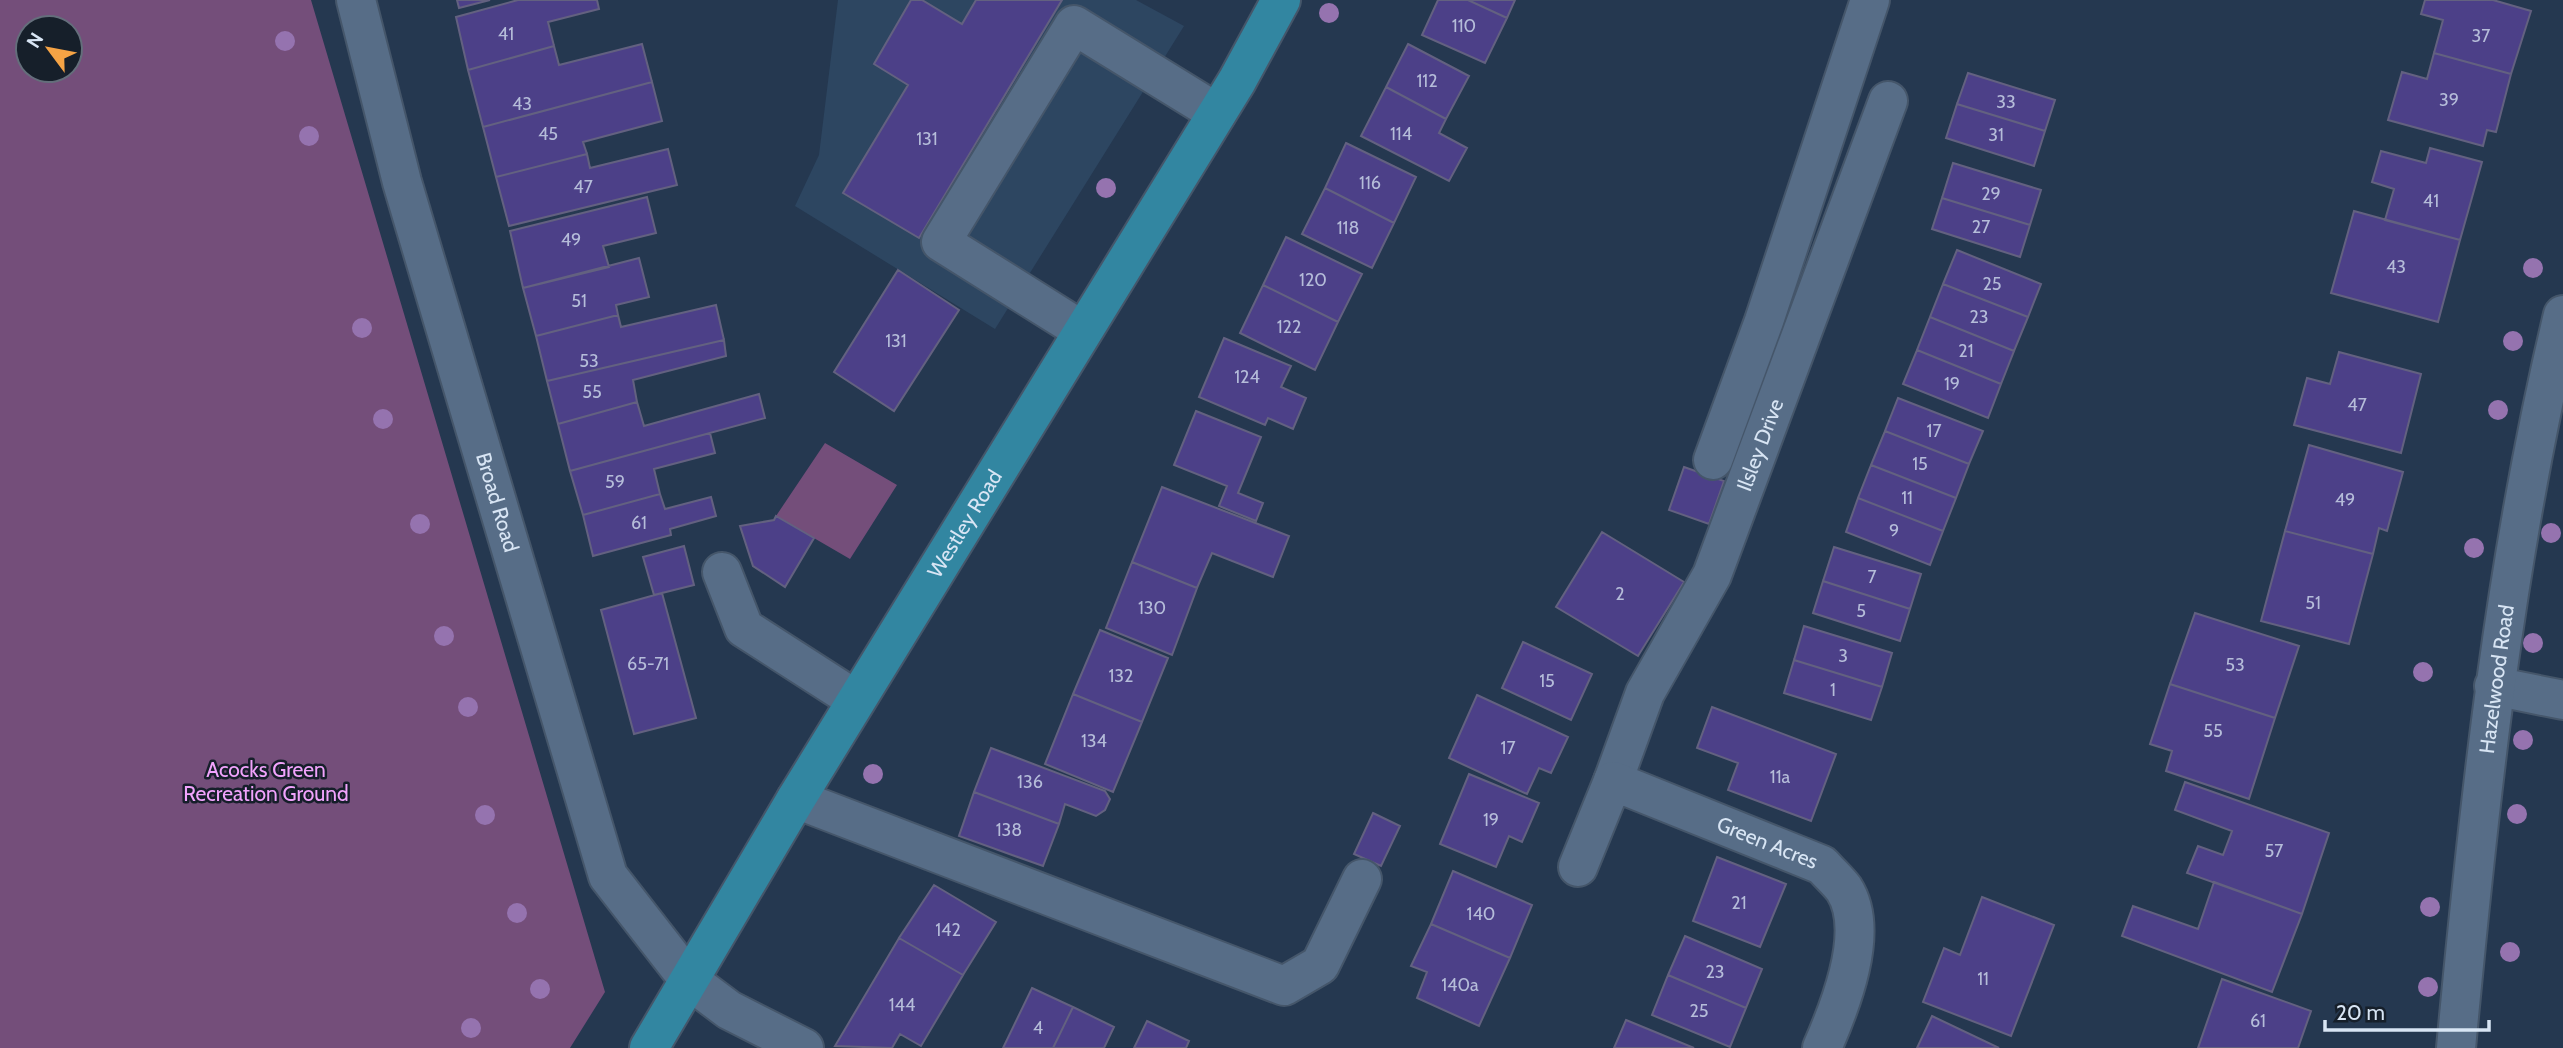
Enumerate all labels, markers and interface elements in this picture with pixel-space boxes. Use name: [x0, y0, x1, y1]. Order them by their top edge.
north arrow: [14, 14, 84, 84]
house number: 110: [1452, 15, 1476, 37]
house number: 41: [498, 23, 514, 45]
house number: 37: [2472, 25, 2490, 47]
text: N: [22, 28, 48, 52]
house number: 112: [1416, 70, 1438, 92]
house number: 39: [2439, 89, 2459, 111]
house number: 33: [1996, 91, 2016, 113]
house number: 43: [512, 93, 532, 115]
house number: 45: [538, 123, 558, 145]
house number: 114: [1390, 123, 1412, 145]
house number: 31: [1988, 124, 2004, 146]
house number: 131: [916, 128, 938, 150]
house number: 116: [1359, 172, 1381, 194]
house number: 47: [573, 176, 593, 198]
house number: 29: [1981, 183, 2001, 205]
house number: 41: [2423, 190, 2439, 212]
house number: 27: [1972, 216, 1990, 238]
house number: 118: [1337, 217, 1359, 239]
house number: 49: [561, 229, 581, 251]
house number: 43: [2386, 256, 2406, 278]
house number: 120: [1299, 269, 1327, 291]
house number: 25: [1982, 273, 2002, 295]
house number: 51: [571, 290, 587, 312]
house number: 23: [1969, 306, 1989, 328]
house number: 122: [1277, 316, 1301, 338]
house number: 131: [885, 330, 907, 352]
house number: 21: [1958, 340, 1974, 362]
house number: 53: [579, 350, 599, 372]
house number: 124: [1234, 366, 1260, 388]
house number: 19: [1944, 373, 1960, 395]
house number: 55: [582, 381, 602, 403]
house number: 47: [2347, 394, 2367, 416]
street label: Ilsley Drive: [1731, 395, 1788, 495]
house number: 17: [1927, 420, 1941, 442]
street label: Broad Road: [471, 450, 524, 555]
house number: 15: [1912, 453, 1928, 475]
street label: Westley Road: [922, 465, 1007, 582]
house number: 59: [605, 471, 625, 493]
house number: 11: [1901, 487, 1913, 509]
house number: 49: [2335, 489, 2355, 511]
house number: 61: [631, 512, 647, 534]
house number: 9: [1889, 520, 1899, 542]
house number: 7: [1867, 566, 1877, 588]
house number: 2: [1615, 583, 1625, 605]
house number: 51: [2305, 592, 2321, 614]
house number: 130: [1138, 597, 1166, 619]
house number: 5: [1856, 600, 1866, 622]
street label: Hazelwood Road: [2474, 603, 2519, 755]
house number: 3: [1838, 645, 1848, 667]
house number: 65-71: [627, 653, 669, 675]
house number: 53: [2225, 654, 2245, 676]
house number: 132: [1108, 665, 1134, 687]
house number: 15: [1539, 670, 1555, 692]
house number: 1: [1830, 679, 1836, 701]
house number: 55: [2203, 720, 2223, 742]
house number: 134: [1081, 730, 1107, 752]
house number: 17: [1501, 737, 1515, 759]
park label: Acocks Green Recreation Ground: [183, 757, 349, 806]
house number: 11a: [1770, 766, 1791, 788]
house number: 136: [1017, 771, 1043, 793]
house number: 19: [1483, 809, 1499, 831]
street label: Green Acres: [1713, 811, 1822, 874]
house number: 138: [996, 819, 1022, 841]
house number: 57: [2265, 840, 2283, 862]
house number: 21: [1731, 892, 1747, 914]
house number: 140: [1467, 903, 1495, 925]
house number: 142: [935, 919, 961, 941]
house number: 23: [1705, 961, 1725, 983]
house number: 11: [1977, 968, 1989, 990]
house number: 140a: [1441, 974, 1479, 996]
scale bar: [2325, 988, 2490, 1032]
house number: 144: [889, 994, 915, 1016]
house number: 25: [1689, 1000, 1709, 1022]
text: 20 m: [2336, 1000, 2385, 1025]
house number: 61: [2250, 1010, 2266, 1032]
house number: 4: [1033, 1017, 1043, 1039]

